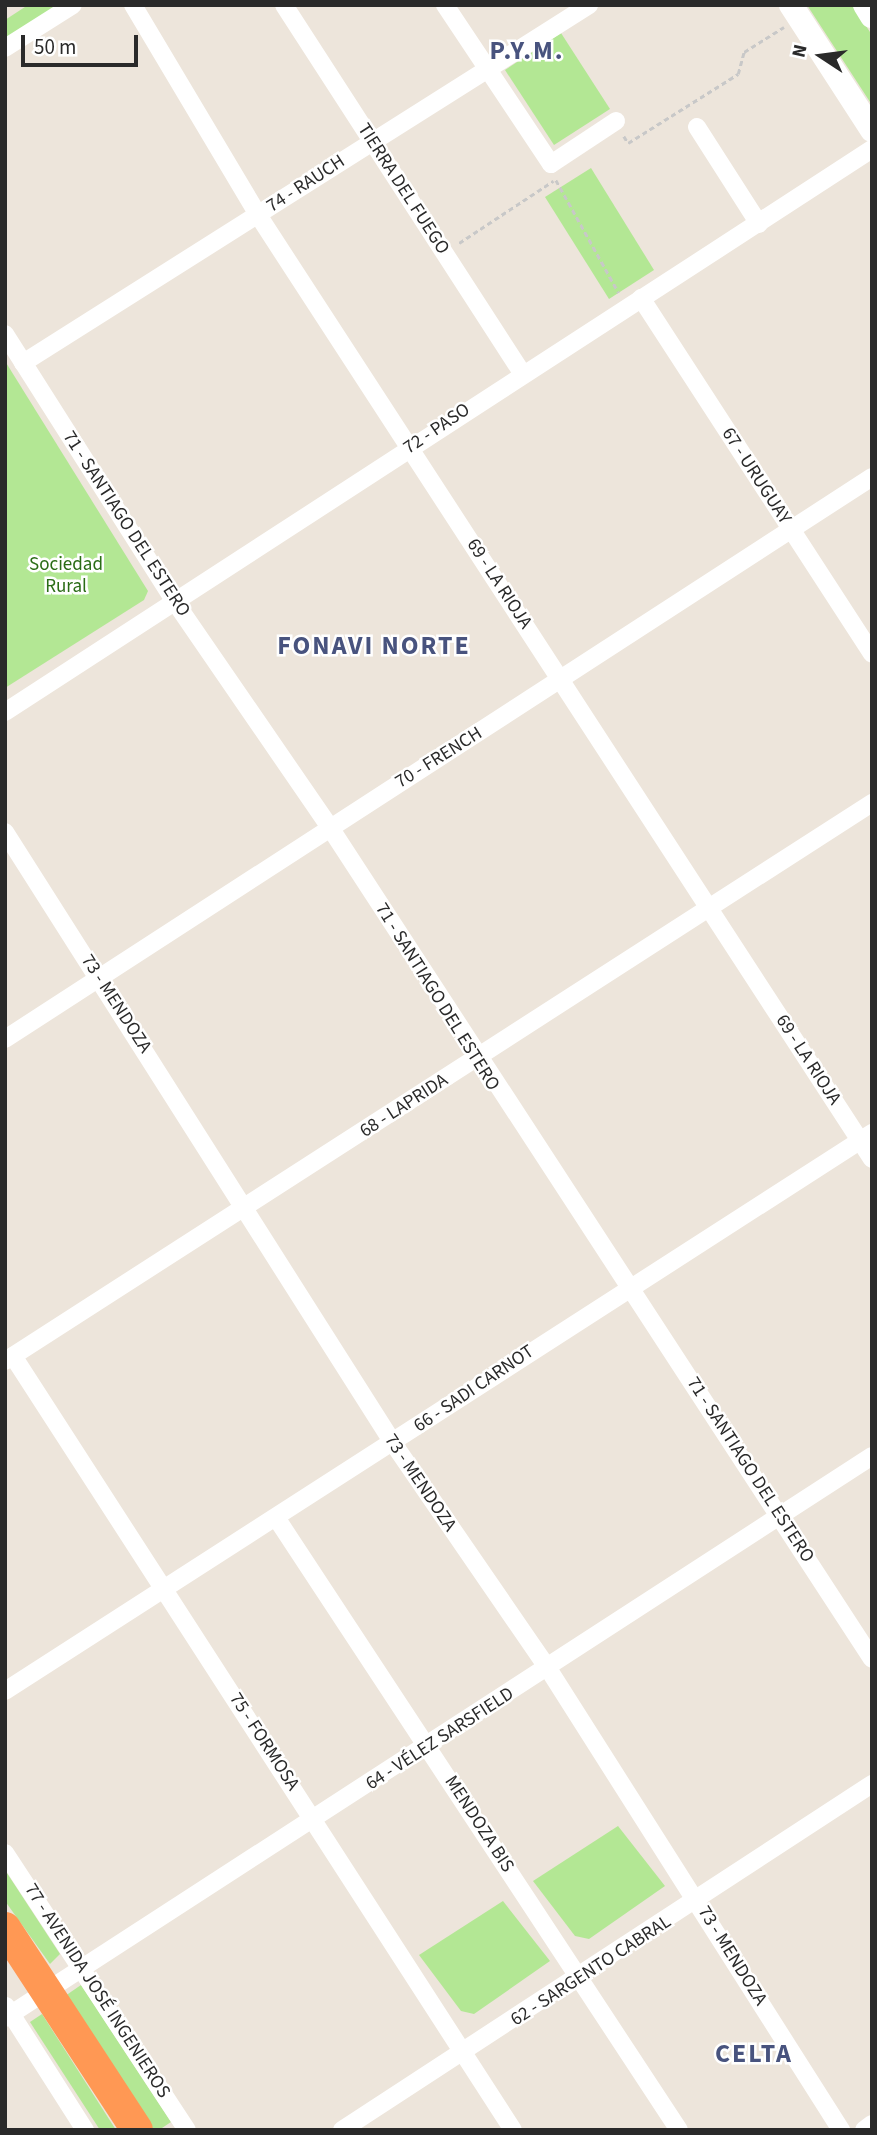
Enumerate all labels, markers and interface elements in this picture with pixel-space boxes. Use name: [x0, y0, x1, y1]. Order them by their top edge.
scale bar: [24, 21, 142, 65]
north arrow: [786, 21, 856, 91]
text: 50 m: [34, 32, 76, 62]
district label: P.Y.M.: [490, 35, 564, 67]
text: N: [785, 42, 815, 60]
street label: TIERRA DEL FUEGO: [352, 119, 454, 259]
street label: 74 - RAUCH: [263, 150, 349, 218]
street label: 72 - PASO: [399, 398, 475, 460]
street label: 67 - URUGUAY: [716, 423, 796, 529]
street label: 71 - SANTIAGO DEL ESTERO: [57, 427, 195, 621]
street label: 69 - LA RIOJA: [461, 535, 537, 633]
park label: Sociedad Rural: [29, 554, 103, 598]
district label: FONAVI NORTE: [279, 630, 469, 662]
street label: 70 - FRENCH: [391, 722, 487, 794]
street label: 71 - SANTIAGO DEL ESTERO: [370, 899, 504, 1095]
street label: 73 - MENDOZA: [76, 950, 156, 1058]
street label: 69 - LA RIOJA: [770, 1011, 846, 1109]
street label: 68 - LAPRIDA: [356, 1069, 452, 1143]
street label: 66 - SADI CARNOT: [410, 1340, 538, 1438]
street label: 71 - SANTIAGO DEL ESTERO: [681, 1373, 819, 1567]
street label: 73 - MENDOZA: [379, 1430, 461, 1536]
street label: 64 - VÉLEZ SARSFIELD: [362, 1683, 518, 1795]
street label: 75 - FORMOSA: [224, 1689, 304, 1795]
street label: MENDOZA BIS: [439, 1771, 519, 1877]
street label: 77 - AVENIDA JOSÉ INGENIEROS: [19, 1880, 175, 2102]
street label: 73 - MENDOZA: [692, 1902, 772, 2010]
street label: 62 - SARGENTO CABRAL: [507, 1911, 675, 2031]
district label: CELTA: [716, 2038, 792, 2070]

